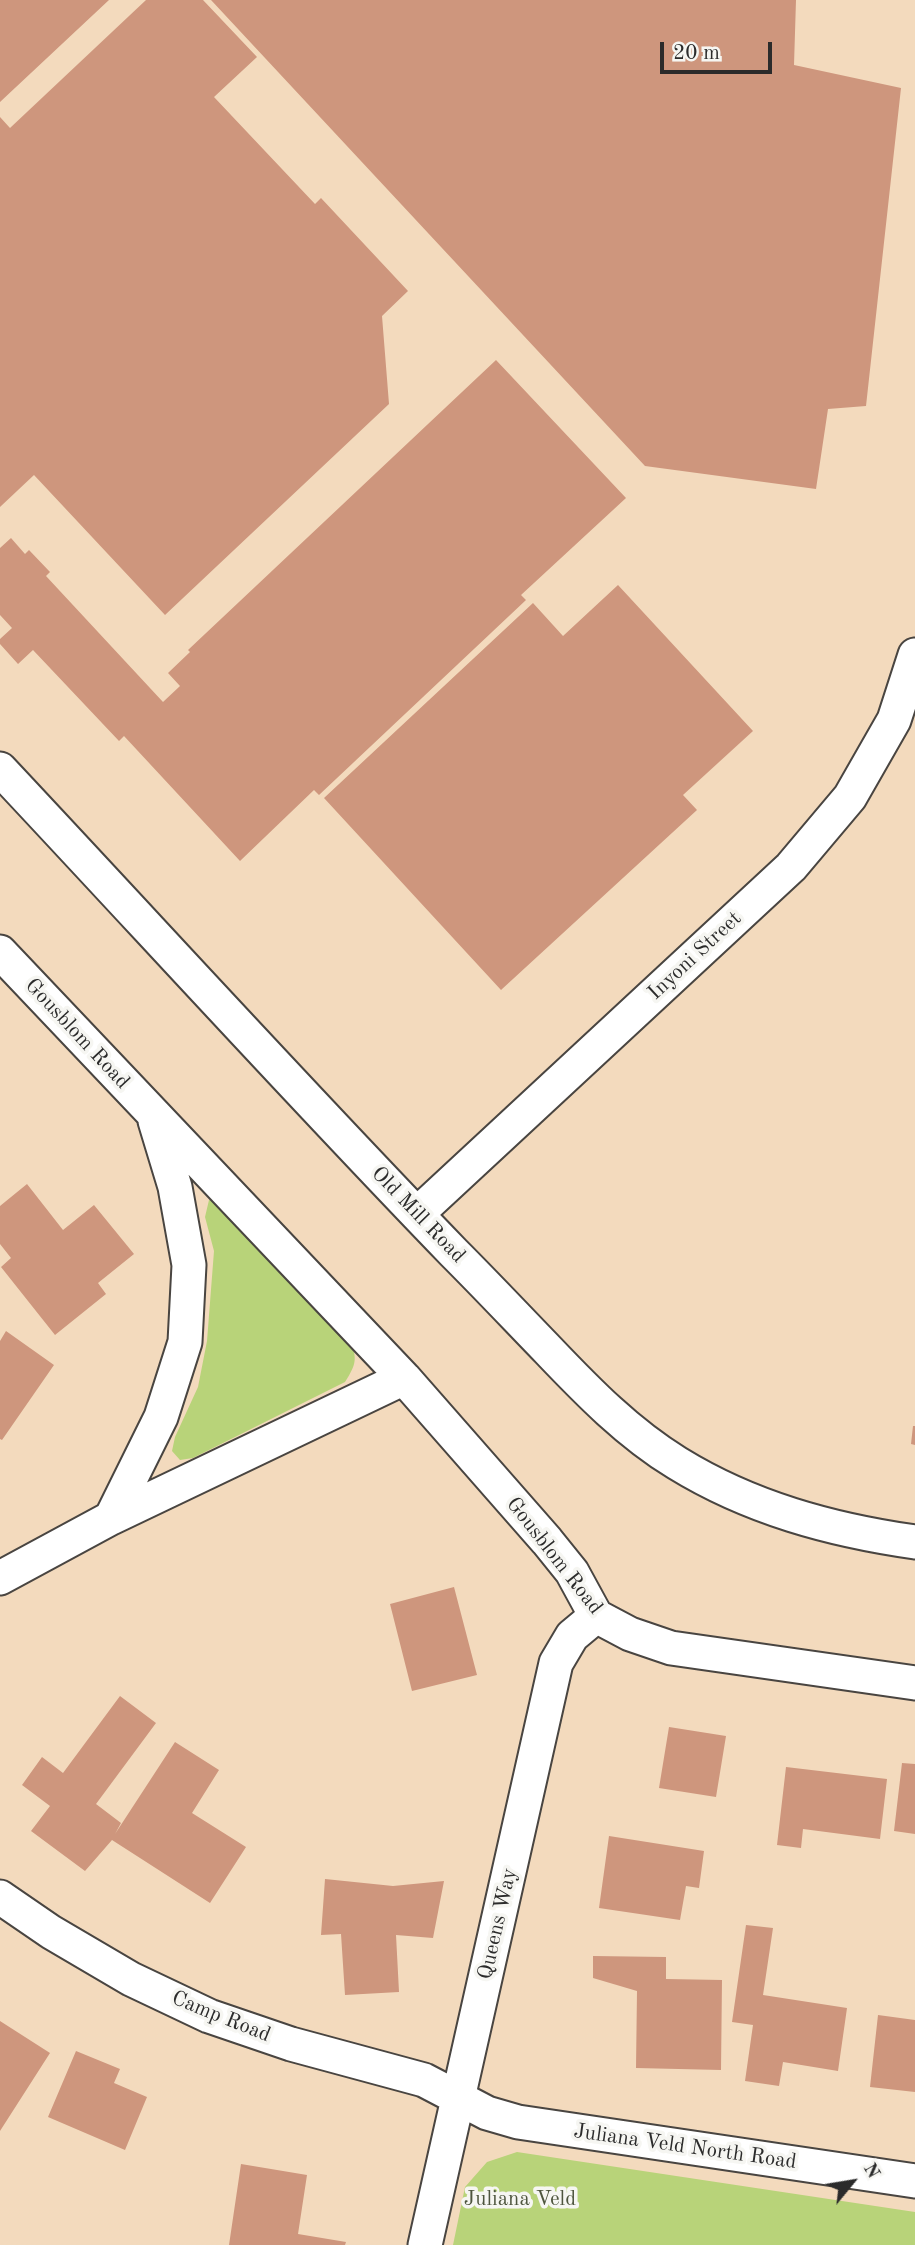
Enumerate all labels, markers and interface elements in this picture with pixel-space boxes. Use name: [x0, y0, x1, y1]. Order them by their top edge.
scale bar: [663, 28, 775, 72]
text: 20 m: [673, 43, 720, 64]
street label: Inyoni Street: [643, 906, 747, 1006]
street label: Gousblom Road: [19, 973, 135, 1095]
street label: Old Mill Road: [366, 1161, 470, 1269]
street label: Gousblom Road: [500, 1492, 608, 1620]
street label: Queens Way: [473, 1866, 523, 1982]
street label: Camp Road: [168, 1986, 274, 2048]
street label: Juliana Veld North Road: [572, 2119, 798, 2175]
north arrow: [817, 2147, 887, 2217]
text: N: [859, 2160, 882, 2182]
park label: Juliana Veld: [464, 2186, 576, 2212]

